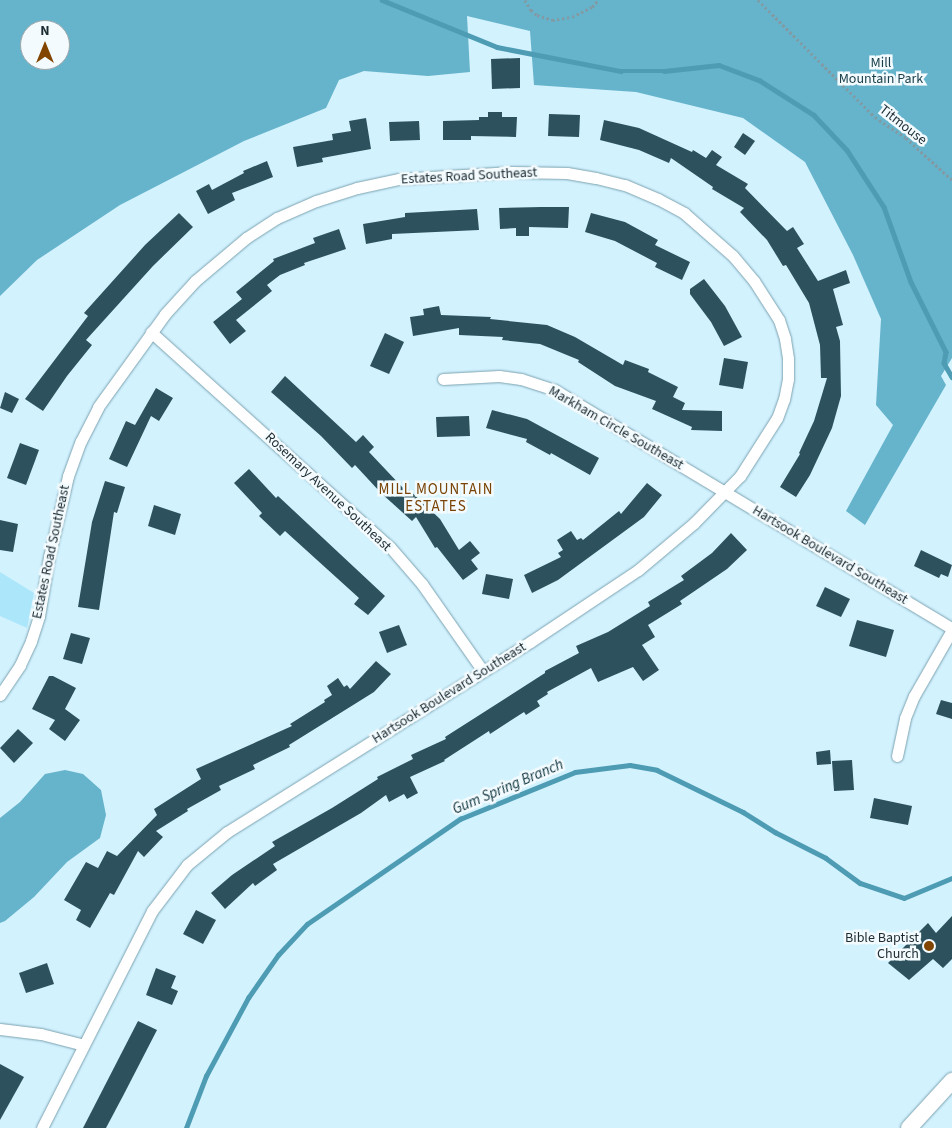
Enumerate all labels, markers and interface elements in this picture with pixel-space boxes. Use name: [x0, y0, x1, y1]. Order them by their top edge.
north arrow: [20, 20, 70, 70]
text: N: [40, 21, 50, 41]
park label: Mill Mountain Park: [839, 55, 923, 88]
street label: Titmouse: [876, 101, 930, 149]
street label: Estates Road Southeast: [400, 164, 538, 188]
street label: Markham Circle Southeast: [546, 382, 686, 474]
street label: Rosemary Avenue Southeast: [261, 429, 395, 555]
district label: MILL MOUNTAIN ESTATES: [377, 480, 495, 515]
street label: Estates Road Southeast: [29, 484, 73, 620]
street label: Hartsook Boulevard Southeast: [749, 502, 911, 608]
street label: Hartsook Boulevard Southeast: [369, 639, 529, 747]
water label: Gum Spring Branch: [450, 756, 566, 818]
place label: Bible Baptist Church: [845, 930, 919, 962]
marker: Bible Baptist Church: [923, 940, 935, 952]

